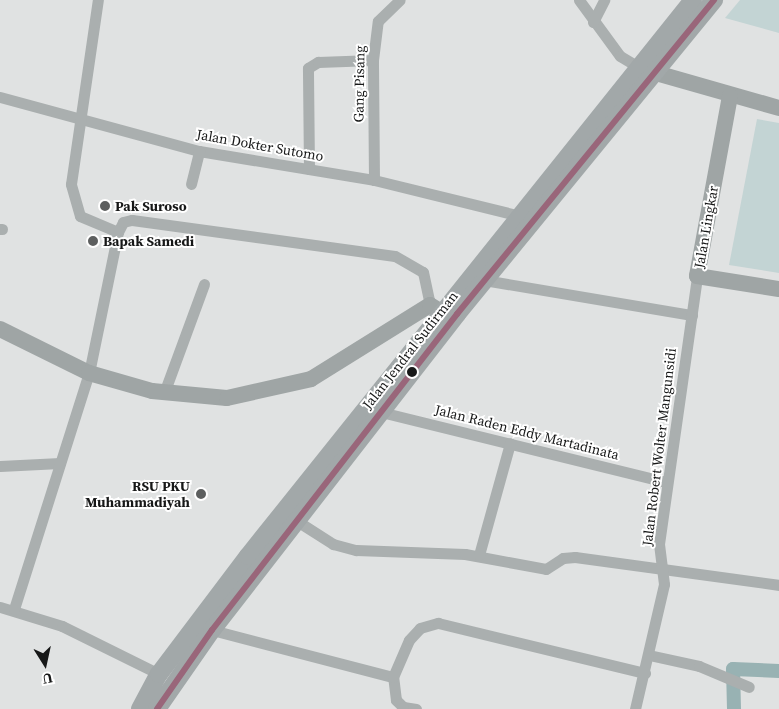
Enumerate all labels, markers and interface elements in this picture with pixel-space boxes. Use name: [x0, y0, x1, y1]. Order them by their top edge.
street label: Gang Pisang: [350, 45, 368, 123]
street label: Jalan Dokter Sutomo: [195, 126, 325, 164]
street label: Jalan Lingkar: [690, 184, 722, 270]
place label: Pak Suroso: [115, 198, 187, 214]
marker: Pak Suroso: [99, 200, 111, 212]
place label: Bapak Samedi: [103, 233, 194, 249]
marker: Bapak Samedi: [87, 235, 99, 247]
street label: Jalan Jendral Sudirman: [359, 288, 461, 412]
street label: Jalan Robert Wolter Mangunsidi: [638, 347, 680, 547]
unlabelled marker: [407, 367, 417, 377]
street label: Jalan Raden Eddy Martadinata: [433, 401, 621, 463]
place label: RSU PKU Muhammadiyah: [85, 478, 190, 511]
marker: RSU PKU Muhammadiyah: [194, 487, 208, 501]
north arrow: [20, 639, 70, 689]
text: U: [41, 668, 54, 690]

